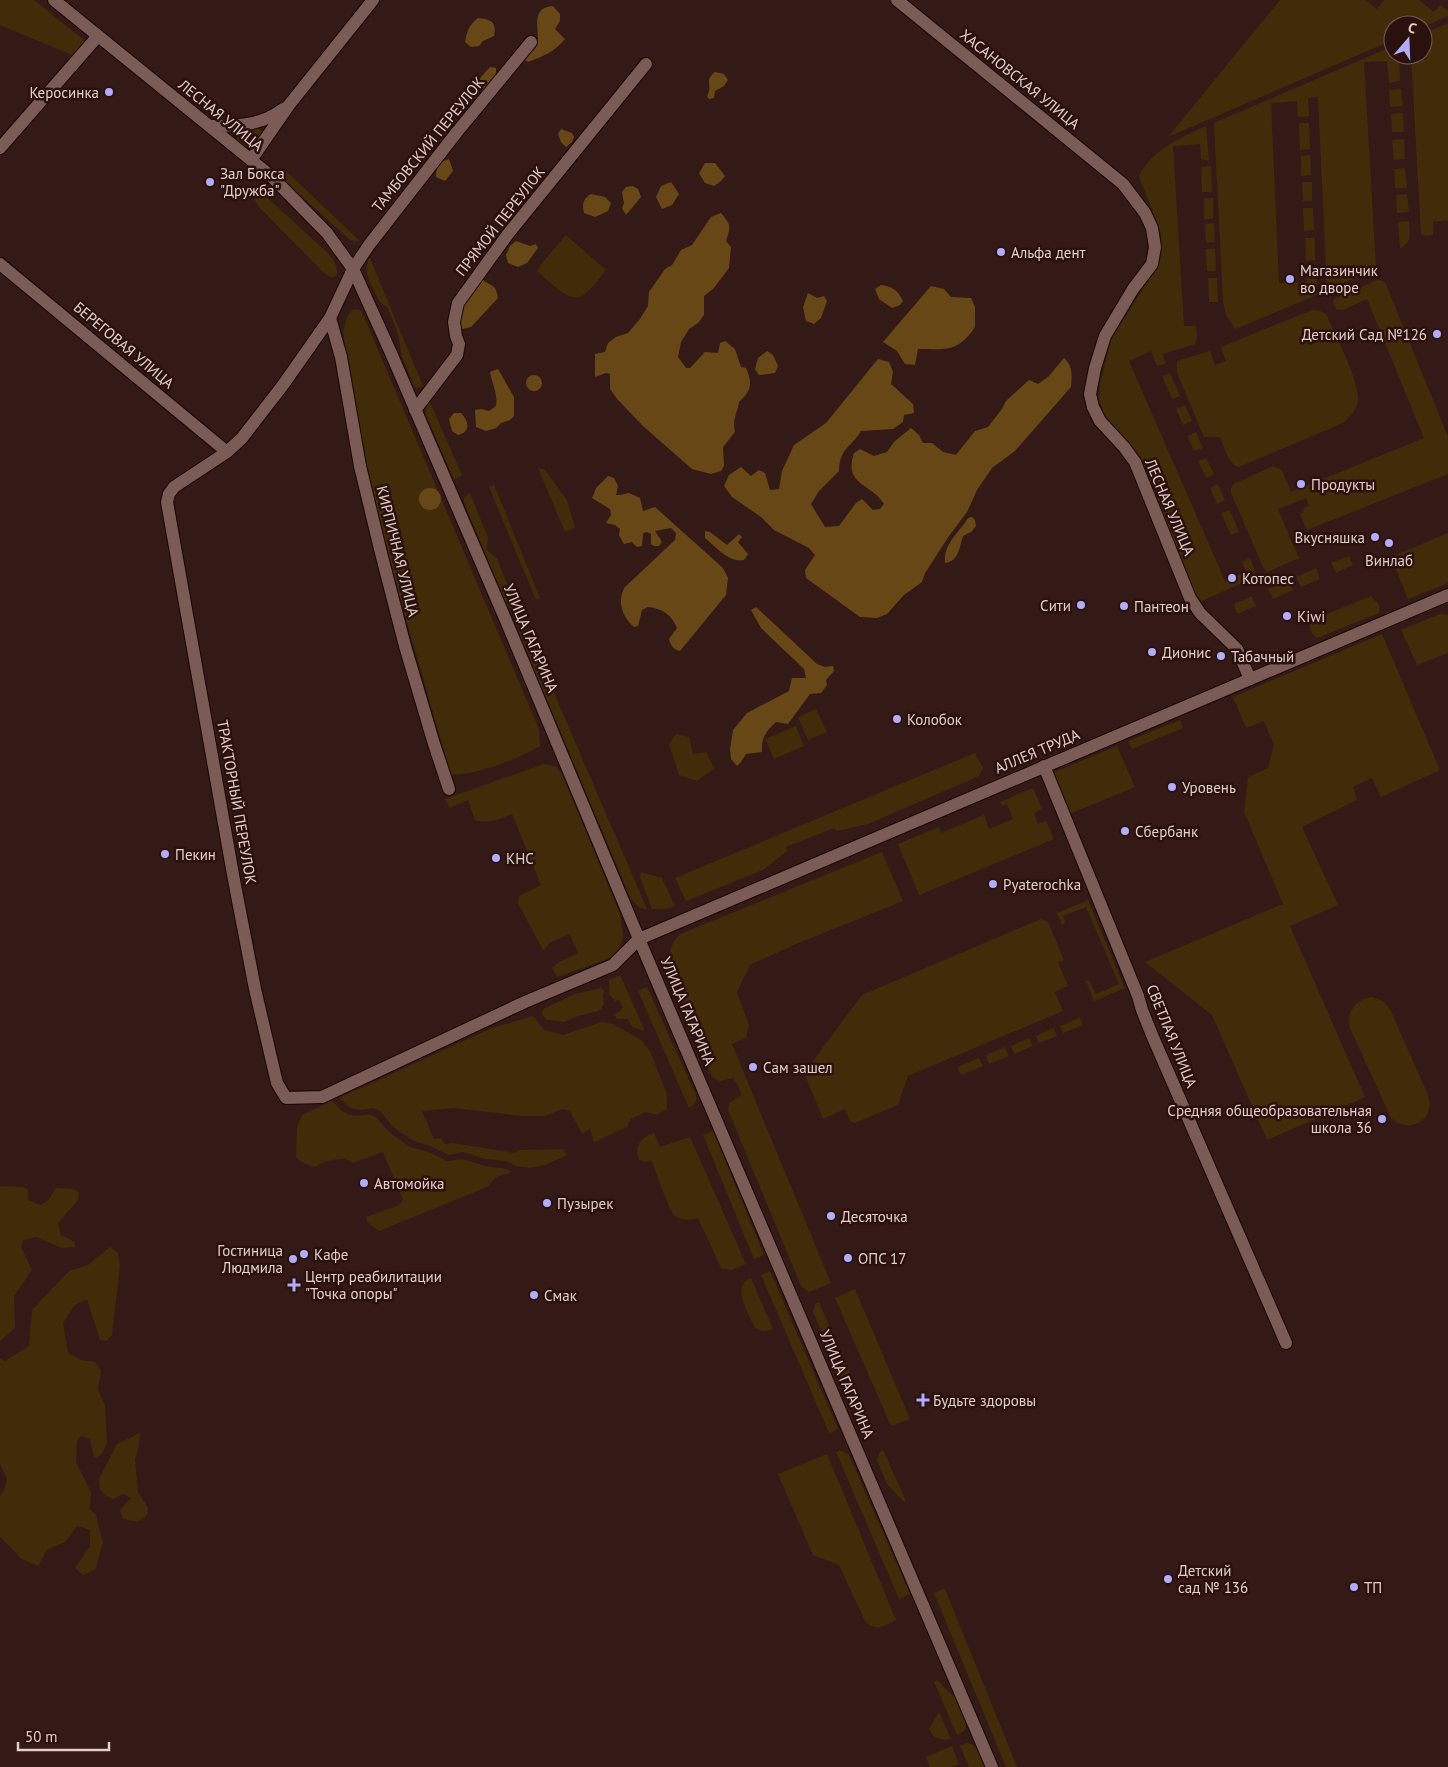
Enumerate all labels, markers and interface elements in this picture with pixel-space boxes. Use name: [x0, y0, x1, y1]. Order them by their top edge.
north arrow: [1383, 15, 1433, 65]
text: С: [1406, 18, 1419, 38]
street label: ХАСАНОВСКАЯ УЛИЦА: [956, 25, 1084, 133]
street label: ТАМБОВСКИЙ ПЕРЕУЛОК: [368, 73, 488, 215]
street label: ЛЕСНАЯ УЛИЦА: [174, 74, 267, 155]
place label: Керосинка: [29, 83, 99, 102]
marker: Керосинка: [103, 86, 115, 98]
street label: ПРЯМОЙ ПЕРЕУЛОК: [451, 162, 549, 280]
place label: Зал Бокса "Дружба": [220, 164, 285, 200]
marker: Зал Бокса "Дружба": [204, 176, 216, 188]
place label: Альфа дент: [1011, 243, 1086, 262]
marker: Альфа дент: [995, 246, 1007, 258]
place label: Магазинчик во дворе: [1300, 261, 1379, 297]
marker: Магазинчик во дворе: [1284, 273, 1296, 285]
street label: БЕРЕГОВАЯ УЛИЦА: [70, 297, 178, 393]
place label: Детский Сад №126: [1302, 325, 1427, 344]
marker: Детский Сад №126: [1431, 328, 1443, 340]
street label: ЛЕСНАЯ УЛИЦА: [1141, 455, 1199, 559]
place label: Продукты: [1311, 475, 1375, 494]
marker: Продукты: [1295, 478, 1307, 490]
street label: КИРПИЧНАЯ УЛИЦА: [373, 484, 424, 619]
place label: Вкусняшка: [1295, 528, 1365, 547]
marker: Вкусняшка: [1369, 531, 1381, 543]
marker: Винлаб: [1383, 537, 1395, 549]
place label: Винлаб: [1365, 551, 1413, 570]
place label: Котопес: [1242, 569, 1294, 588]
marker: Котопес: [1226, 572, 1238, 584]
street label: УЛИЦА ГАГАРИНА: [500, 581, 563, 695]
place label: Сити: [1040, 596, 1071, 615]
place label: Пантеон: [1134, 597, 1189, 616]
marker: Сити: [1075, 599, 1087, 611]
marker: Пантеон: [1118, 600, 1130, 612]
place label: Kiwi: [1297, 607, 1325, 626]
marker: Kiwi: [1281, 610, 1293, 622]
place label: Дионис: [1162, 643, 1212, 662]
marker: Дионис: [1146, 646, 1158, 658]
place label: Табачный: [1231, 647, 1294, 666]
marker: Табачный: [1215, 650, 1227, 662]
place label: Колобок: [907, 710, 963, 729]
marker: Колобок: [891, 713, 903, 725]
street label: ТРАКТОРНЫЙ ПЕРЕУЛОК: [213, 718, 261, 886]
street label: АЛЛЕЯ ТРУДА: [992, 725, 1083, 777]
place label: Уровень: [1182, 778, 1236, 797]
marker: Уровень: [1166, 781, 1178, 793]
place label: Сбербанк: [1135, 822, 1199, 841]
marker: Сбербанк: [1119, 825, 1131, 837]
place label: Пекин: [175, 845, 216, 864]
marker: Пекин: [159, 848, 171, 860]
place label: КНС: [506, 849, 534, 868]
marker: КНС: [490, 852, 502, 864]
place label: Pyaterochka: [1003, 875, 1081, 894]
marker: Pyaterochka: [987, 878, 999, 890]
street label: УЛИЦА ГАГАРИНА: [657, 954, 720, 1068]
street label: СВЕТЛАЯ УЛИЦА: [1143, 982, 1201, 1091]
place label: Сам зашел: [763, 1058, 833, 1077]
marker: Сам зашел: [747, 1061, 759, 1073]
place label: Средняя общеобразовательная школа 36: [1167, 1101, 1372, 1137]
marker: Средняя общеобразовательная школа 36: [1376, 1113, 1388, 1125]
place label: Автомойка: [374, 1174, 445, 1193]
marker: Автомойка: [358, 1177, 370, 1189]
place label: Пузырек: [557, 1194, 614, 1213]
marker: Пузырек: [541, 1197, 553, 1209]
place label: Десяточка: [841, 1207, 908, 1226]
marker: Десяточка: [825, 1210, 837, 1222]
place label: Гостиница Людмила: [217, 1241, 283, 1277]
place label: Кафе: [314, 1245, 348, 1264]
marker: Кафе: [298, 1248, 310, 1260]
place label: ОПС 17: [858, 1249, 906, 1268]
marker: ОПС 17: [842, 1252, 854, 1264]
marker: Гостиница Людмила: [287, 1253, 299, 1265]
place label: Центр реабилитации "Точка опоры": [305, 1267, 442, 1303]
marker: Центр реабилитации "Точка опоры": [287, 1278, 301, 1292]
place label: Смак: [544, 1286, 578, 1305]
marker: Смак: [528, 1289, 540, 1301]
street label: УЛИЦА ГАГАРИНА: [816, 1327, 879, 1441]
place label: Будьте здоровы: [933, 1391, 1036, 1410]
marker: Будьте здоровы: [917, 1394, 929, 1406]
place label: Детский сад № 136: [1178, 1561, 1248, 1597]
marker: Детский сад № 136: [1162, 1573, 1174, 1585]
place label: ТП: [1364, 1578, 1382, 1597]
marker: ТП: [1348, 1581, 1360, 1593]
scale bar: [18, 1720, 109, 1752]
text: 50 m: [25, 1727, 58, 1746]

